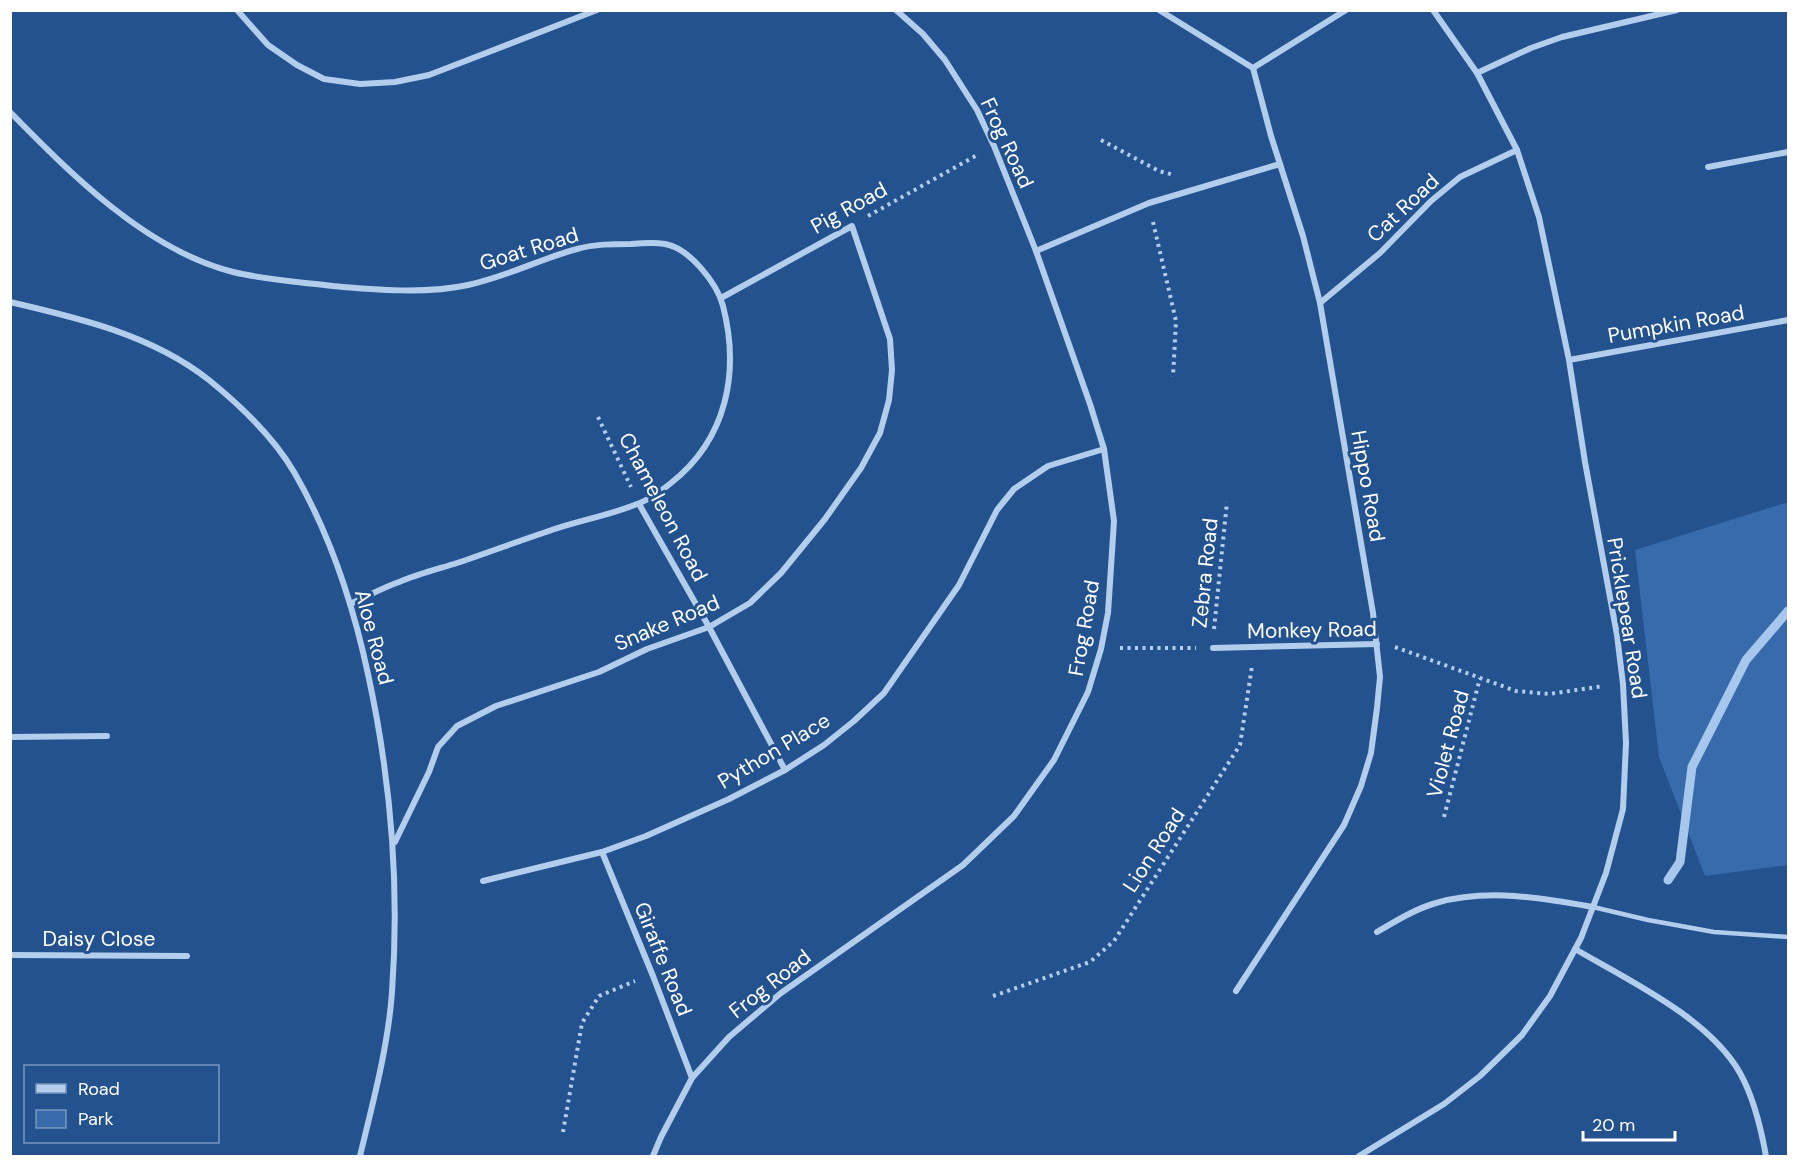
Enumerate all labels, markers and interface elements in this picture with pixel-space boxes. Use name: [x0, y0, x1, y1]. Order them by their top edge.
street label: Frog Road: [974, 93, 1040, 193]
street label: Cat Road: [1361, 167, 1445, 249]
street label: Pig Road: [806, 176, 892, 240]
street label: Goat Road: [476, 221, 582, 277]
street label: Pumpkin Road: [1606, 298, 1746, 350]
street label: Chameleon Road: [612, 428, 714, 586]
street label: Hippo Road: [1344, 428, 1392, 544]
street label: Zebra Road: [1185, 517, 1225, 629]
street label: Pricklepear Road: [1600, 535, 1654, 701]
street label: Frog Road: [1062, 578, 1106, 678]
street label: Aloe Road: [348, 586, 400, 688]
street label: Snake Road: [610, 588, 724, 658]
street label: Monkey Road: [1247, 615, 1377, 645]
street label: Violet Road: [1420, 687, 1476, 801]
street label: Python Place: [713, 706, 835, 796]
street label: Lion Road: [1116, 802, 1192, 898]
street label: Giraffe Road: [627, 898, 699, 1020]
street label: Daisy Close: [43, 925, 156, 953]
street label: Frog Road: [723, 943, 817, 1025]
legend: [24, 1065, 219, 1143]
text: Road: [78, 1077, 120, 1101]
scale bar: [1583, 1104, 1674, 1142]
text: Park: [78, 1107, 114, 1131]
text: 20 m: [1592, 1113, 1635, 1137]

